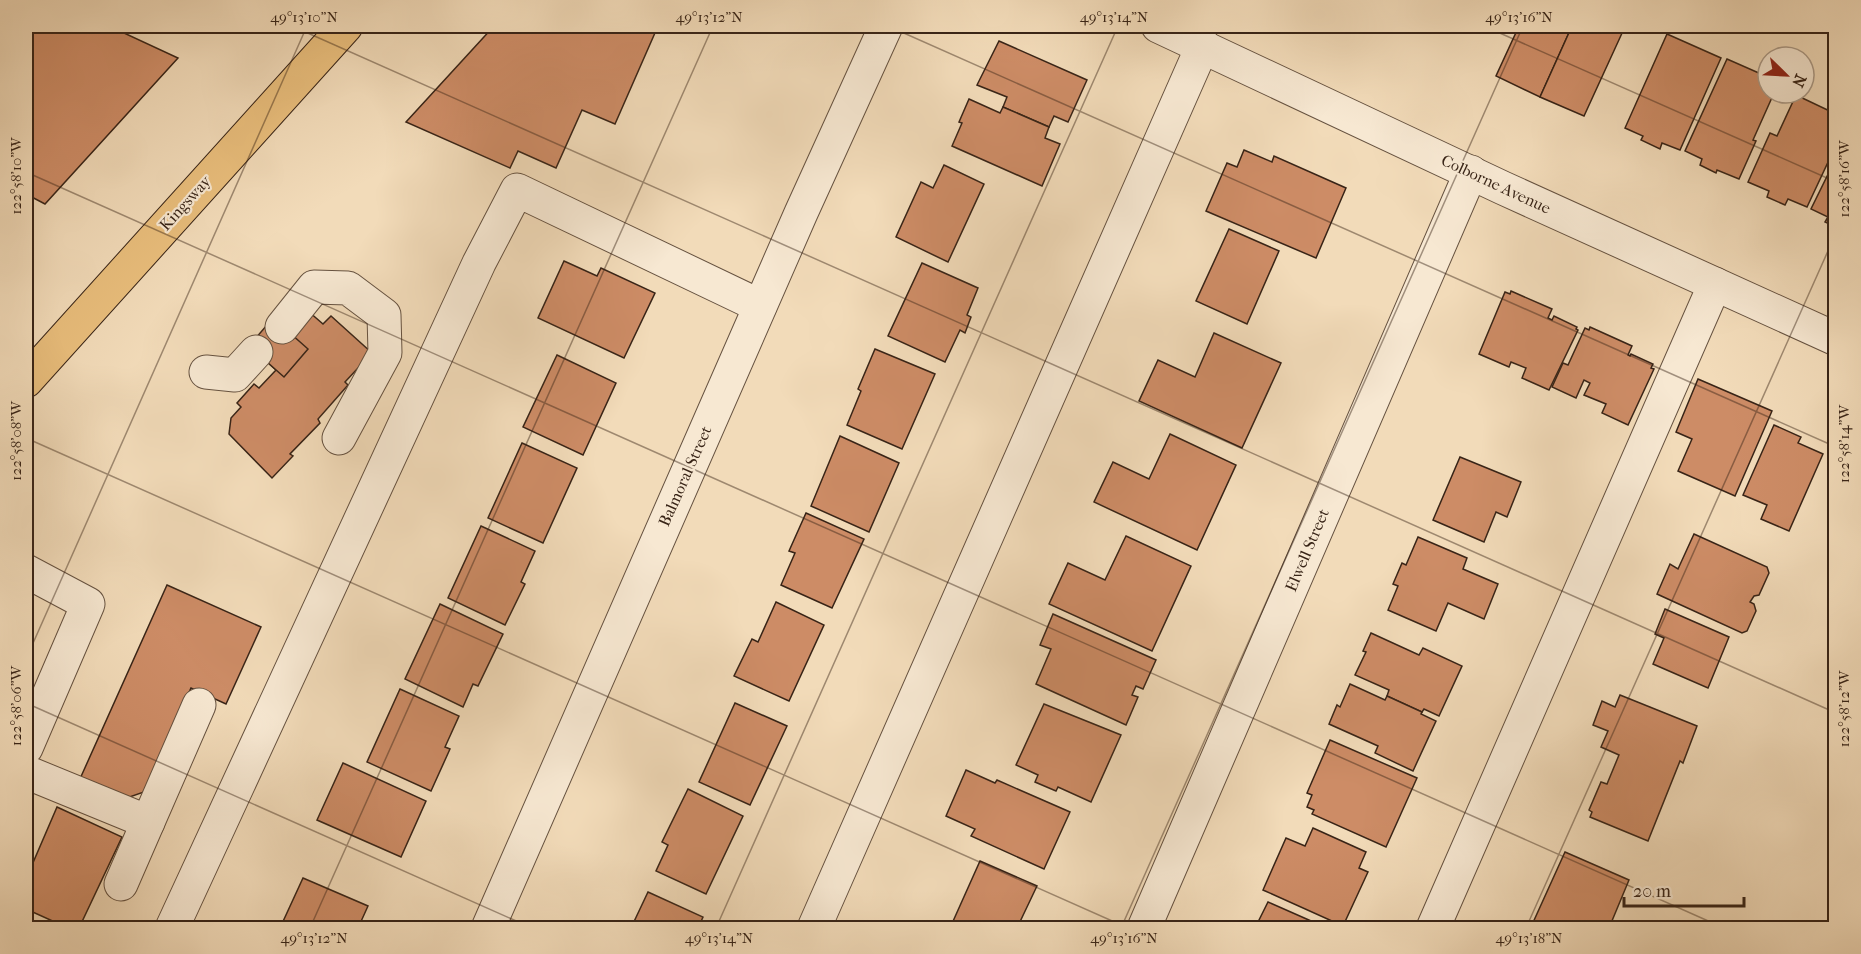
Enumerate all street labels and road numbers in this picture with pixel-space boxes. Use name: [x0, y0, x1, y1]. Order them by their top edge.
street label: Colborne Avenue: [1438, 150, 1554, 218]
street label: Kingsway: [155, 171, 215, 234]
street label: Balmoral Street: [654, 423, 716, 529]
street label: Elwell Street: [1281, 506, 1333, 594]

